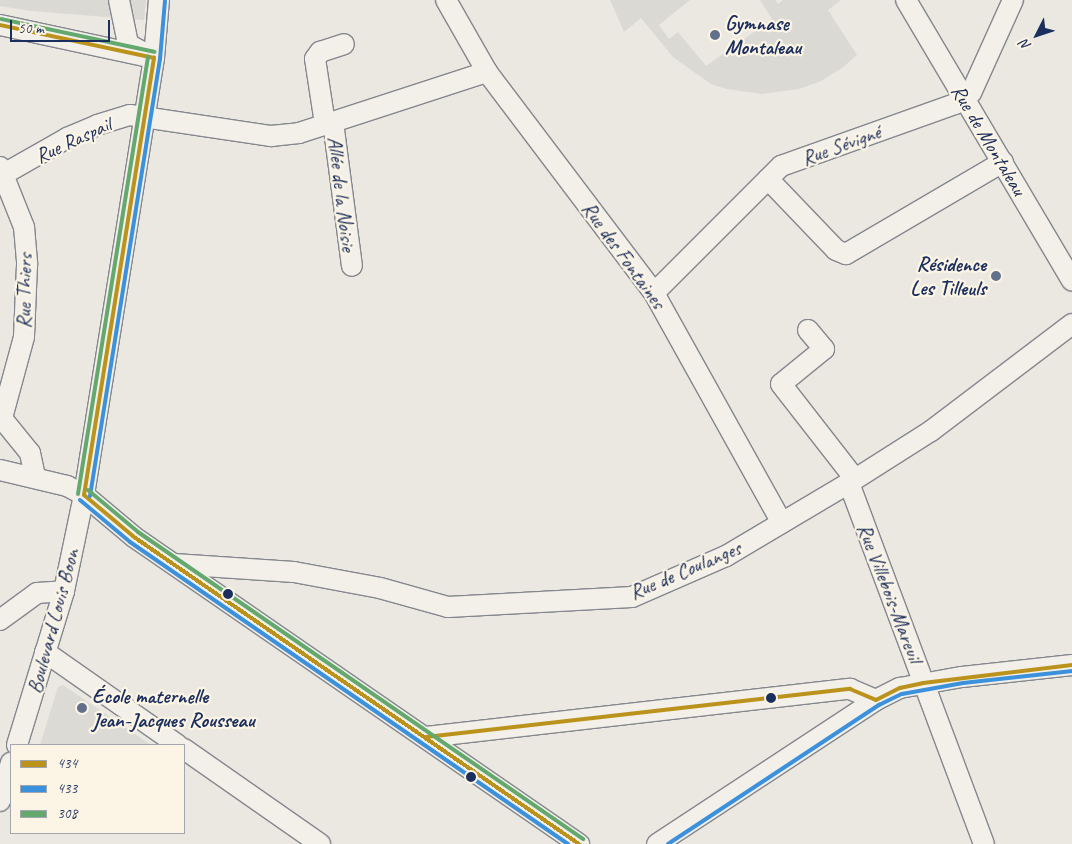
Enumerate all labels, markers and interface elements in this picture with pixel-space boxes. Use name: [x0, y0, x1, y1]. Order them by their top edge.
scale bar: [12, 10, 112, 42]
place label: Gymnase Montaleau: [725, 10, 801, 60]
north arrow: [1012, 10, 1062, 60]
text: 50 m: [18, 19, 44, 38]
marker: Gymnase Montaleau: [709, 29, 721, 41]
text: N: [1016, 36, 1035, 54]
street label: Rue de Montaleau: [946, 80, 1032, 200]
street label: Rue Raspail: [31, 111, 115, 169]
street label: Rue Sévigné: [798, 119, 884, 171]
street label: Allée de la Noisie: [322, 135, 362, 253]
street label: Rue des Fontaines: [577, 196, 671, 314]
place label: Résidence Les Tilleuls: [911, 251, 986, 301]
street label: Rue Thiers: [11, 253, 37, 329]
marker: Résidence Les Tilleuls: [990, 270, 1002, 282]
street label: Rue Villebois-Mareuil: [852, 520, 928, 666]
street label: Rue de Coulanges: [625, 535, 745, 605]
street label: Boulevard Louis Boon: [22, 546, 84, 696]
unlabelled marker: [223, 589, 233, 599]
place label: École maternelle Jean-Jacques Rousseau: [92, 683, 254, 733]
unlabelled marker: [766, 693, 776, 703]
marker: École maternelle Jean-Jacques Rousseau: [76, 702, 88, 714]
legend: [10, 744, 185, 834]
text: 434: [57, 754, 77, 773]
unlabelled marker: [466, 772, 476, 782]
text: 433: [57, 779, 77, 798]
text: 308: [57, 804, 77, 823]

